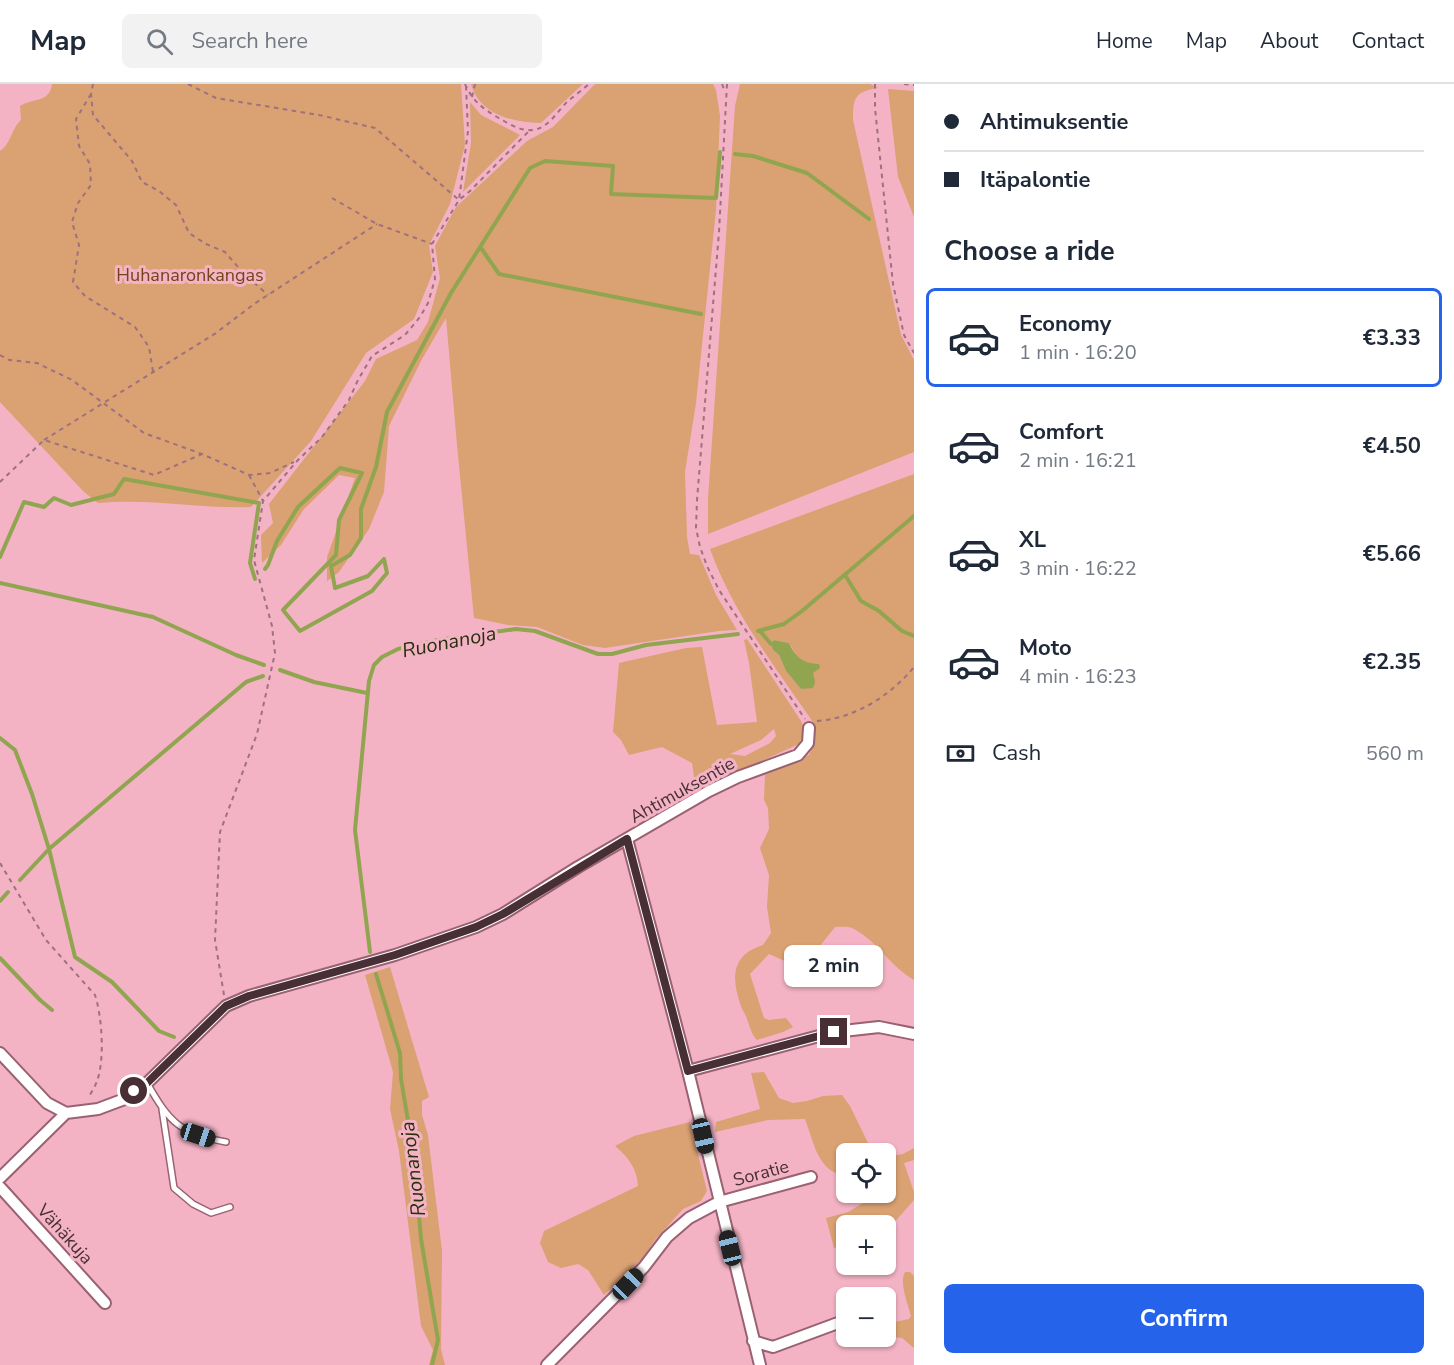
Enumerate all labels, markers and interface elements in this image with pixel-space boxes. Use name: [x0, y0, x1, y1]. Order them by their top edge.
search box: [122, 14, 542, 68]
text: Map: [30, 22, 86, 60]
icon: search: [143, 25, 176, 58]
text: Search here: [191, 26, 308, 56]
text: Home: [1096, 27, 1153, 55]
text: Map: [1186, 27, 1227, 55]
text: About: [1260, 27, 1318, 55]
text: Contact: [1351, 27, 1424, 55]
text: Ahtimuksentie: [980, 107, 1128, 137]
text: Itäpalontie: [980, 165, 1090, 195]
text: Choose a ride: [944, 233, 1115, 270]
park label: Huhanaronkangas: [116, 263, 264, 287]
text: Economy: [1019, 309, 1111, 339]
icon: car: [947, 311, 1001, 365]
text: €3.33: [1363, 323, 1421, 353]
text: 1 min · 16:20: [1019, 339, 1137, 366]
text: Comfort: [1019, 417, 1103, 447]
icon: car: [947, 419, 1001, 473]
text: €4.50: [1363, 431, 1421, 461]
text: 2 min · 16:21: [1019, 447, 1137, 474]
text: XL: [1019, 525, 1046, 555]
icon: car: [947, 527, 1001, 581]
text: €5.66: [1363, 539, 1421, 569]
text: 3 min · 16:22: [1019, 555, 1137, 582]
water label: Ruonanoja: [400, 620, 498, 664]
text: Moto: [1019, 633, 1072, 663]
icon: car: [947, 635, 1001, 689]
text: €2.35: [1363, 647, 1421, 677]
text: 4 min · 16:23: [1019, 663, 1137, 690]
icon: cash: [944, 737, 977, 770]
text: Cash: [992, 738, 1041, 768]
text: 560 m: [1366, 740, 1424, 767]
street label: Ahtimuksentie: [625, 751, 739, 829]
callout: 2 min: [784, 945, 884, 987]
text: 2 min: [808, 952, 859, 979]
route end: [820, 1018, 847, 1045]
route start: [120, 1077, 147, 1104]
car: [690, 1116, 716, 1156]
water label: Ruonanoja: [394, 1120, 432, 1218]
car: [178, 1121, 218, 1149]
map controls: [836, 1143, 896, 1347]
button: locate: [836, 1143, 896, 1203]
street label: Soratie: [730, 1154, 792, 1192]
street label: Vähäkuja: [31, 1198, 99, 1269]
button: +: [836, 1215, 896, 1275]
car: [717, 1228, 743, 1268]
car: [609, 1265, 647, 1303]
button: Confirm: [944, 1284, 1424, 1353]
button: −: [836, 1287, 896, 1347]

